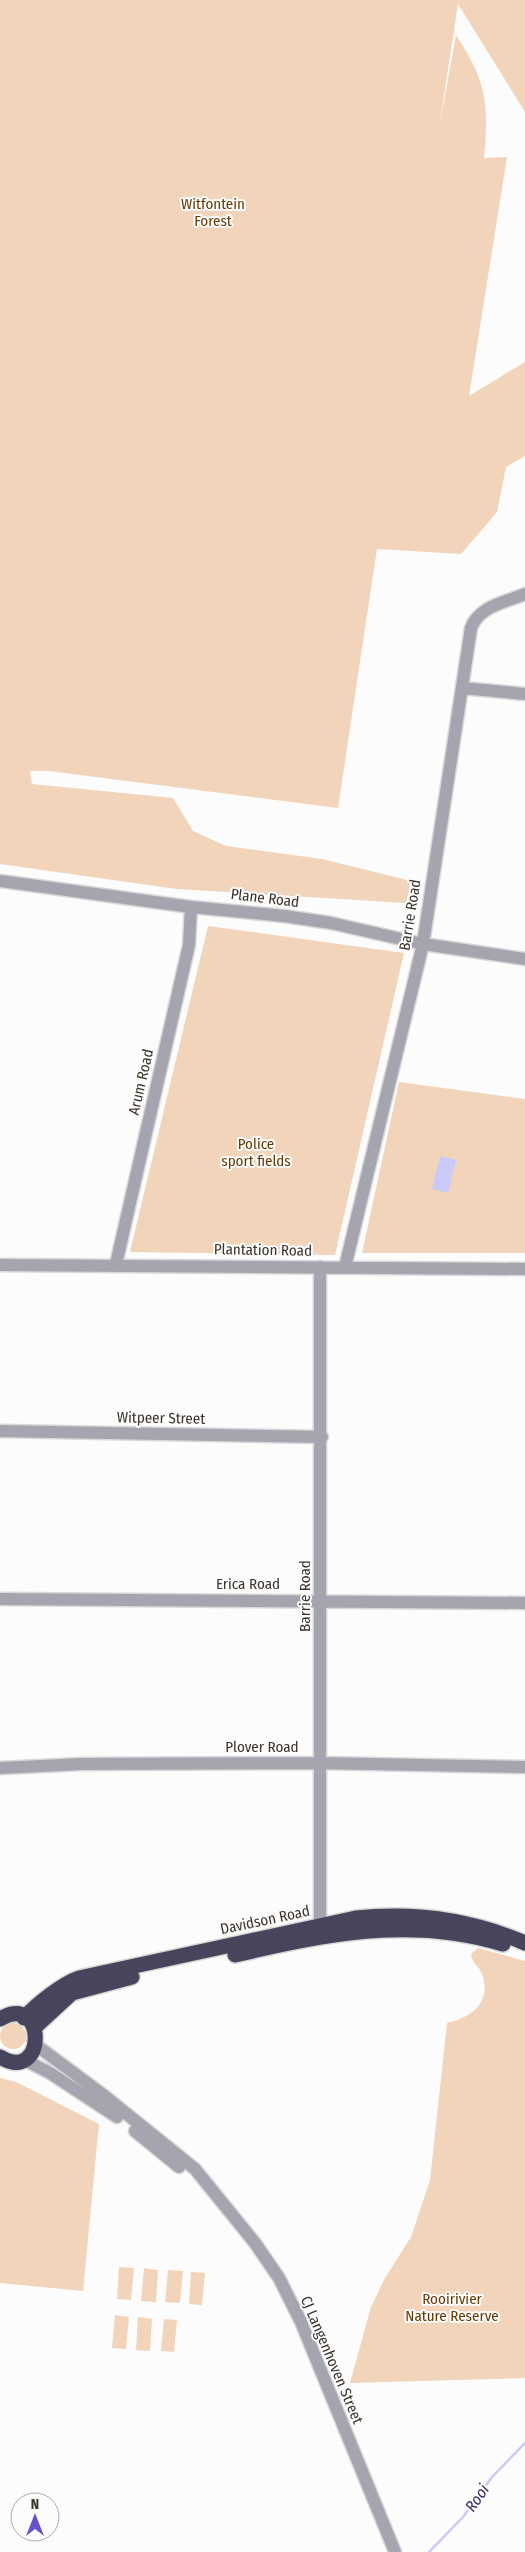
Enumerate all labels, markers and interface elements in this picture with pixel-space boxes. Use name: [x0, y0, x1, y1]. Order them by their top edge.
park label: Witfontein Forest: [181, 195, 245, 230]
street label: Barrie Road: [395, 878, 425, 952]
street label: Plane Road: [230, 885, 300, 911]
street label: Arum Road: [125, 1047, 157, 1117]
park label: Police sport fields: [221, 1135, 291, 1170]
street label: Plantation Road: [214, 1240, 312, 1260]
street label: Witpeer Street: [117, 1408, 205, 1428]
street label: Barrie Road: [296, 1560, 314, 1632]
street label: Erica Road: [216, 1575, 280, 1593]
street label: Plover Road: [225, 1738, 299, 1756]
street label: Davidson Road: [219, 1902, 311, 1938]
park label: Rooirivier Nature Reserve: [405, 2290, 499, 2325]
street label: CJ Langenhoven Street: [297, 2293, 367, 2427]
water label: Rooi: [461, 2481, 493, 2515]
north arrow: [10, 2492, 60, 2542]
text: N: [31, 2496, 39, 2513]

